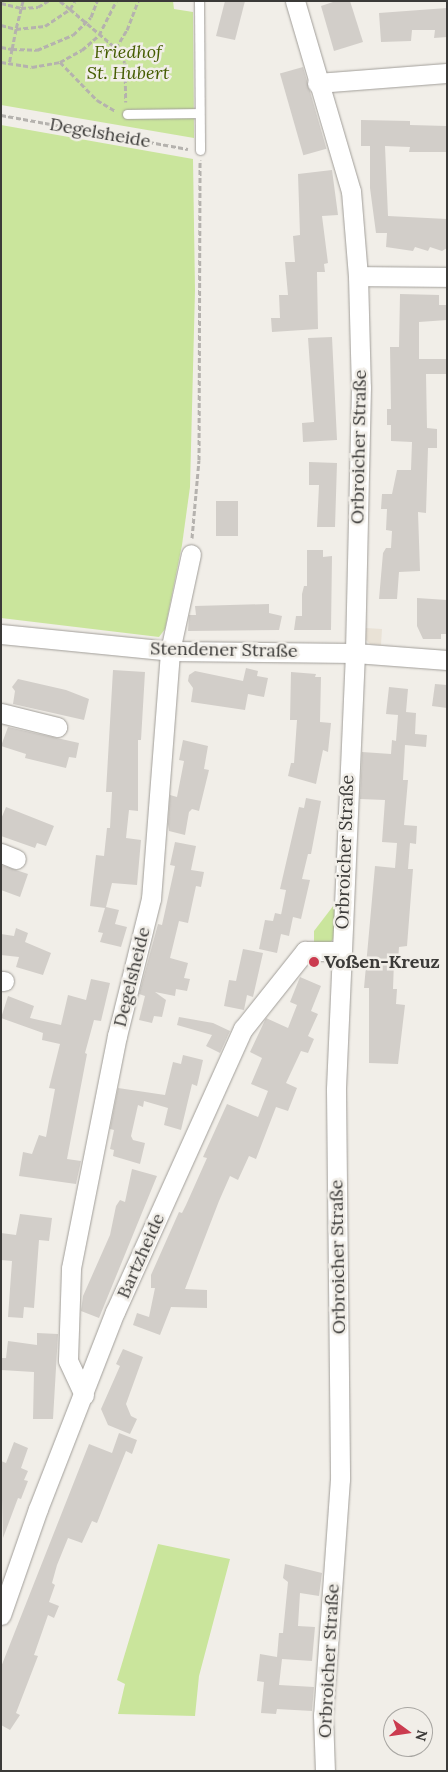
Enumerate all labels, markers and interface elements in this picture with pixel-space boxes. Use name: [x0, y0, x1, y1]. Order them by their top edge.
park label: Friedhof St. Hubert: [87, 42, 169, 84]
street label: Degelsheide: [48, 113, 152, 153]
street label: Orbroicher Straße: [347, 370, 371, 524]
street label: Stendener Straße: [150, 638, 298, 662]
street label: Orbroicher Straße: [332, 774, 358, 930]
street label: Degelsheide: [109, 925, 155, 1029]
place label: Voßen-Kreuz: [324, 951, 440, 973]
marker: Voßen-Kreuz: [308, 956, 320, 968]
street label: Orbroicher Straße: [326, 1180, 350, 1334]
street label: Bartzheide: [113, 1210, 169, 1302]
street label: Orbroicher Straße: [314, 1583, 344, 1739]
north arrow: [383, 1707, 433, 1757]
text: N: [412, 1728, 432, 1743]

